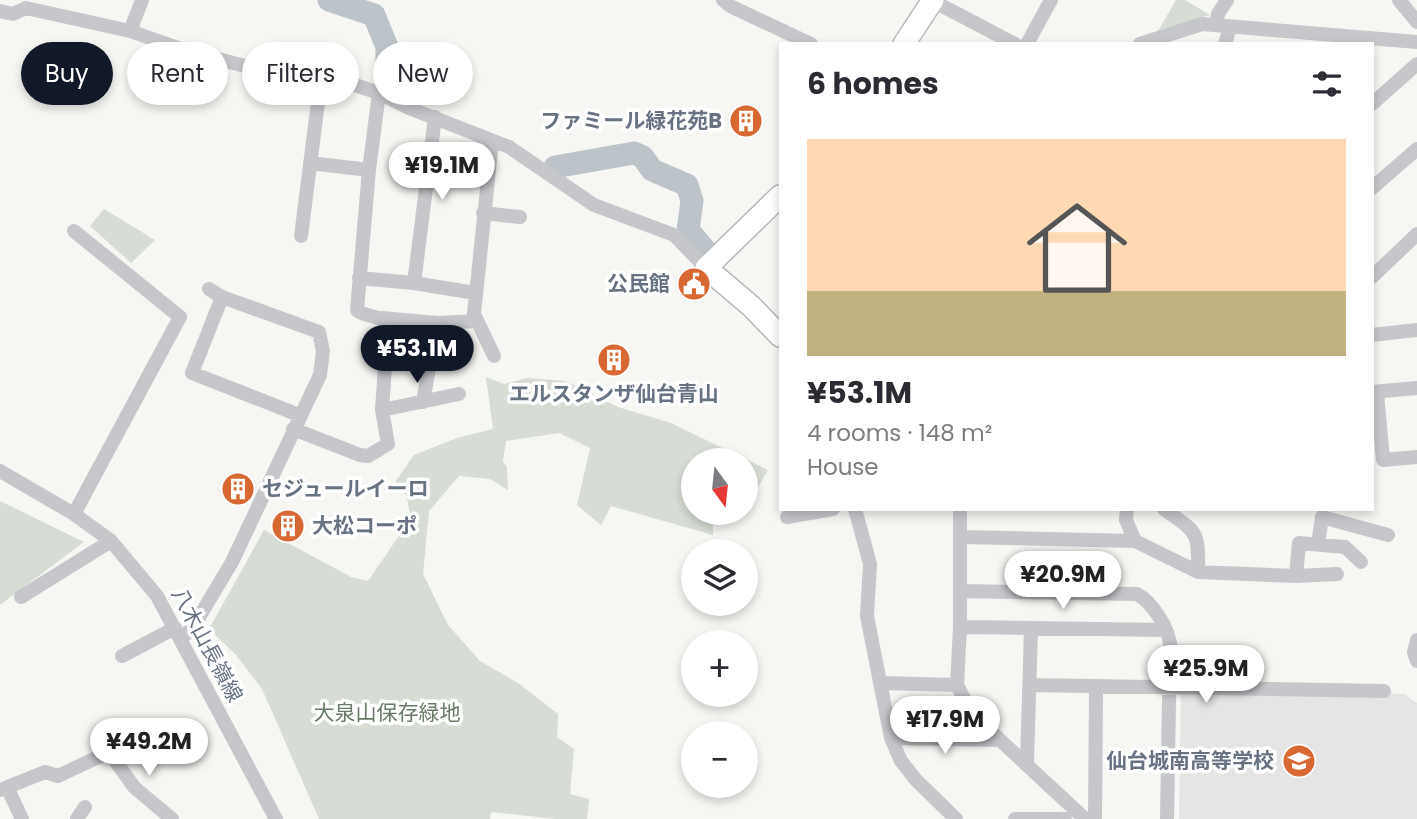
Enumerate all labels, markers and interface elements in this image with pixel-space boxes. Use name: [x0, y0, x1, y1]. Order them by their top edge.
chip: Buy: [21, 42, 113, 105]
chip: Rent: [127, 42, 228, 105]
chip: Filters: [242, 42, 359, 105]
chip: New: [373, 42, 473, 105]
text: 6 homes: [807, 62, 939, 105]
icon: filters: [1308, 65, 1346, 103]
building icon: ファミール緑花苑B: [727, 102, 765, 140]
place label: ファミール緑花苑B: [540, 106, 722, 135]
pin: ¥19.1M: [385, 142, 499, 202]
text: ¥19.1M: [405, 149, 479, 181]
icon: home: [1014, 185, 1140, 311]
public building icon: 公民館: [675, 265, 713, 303]
place label: 公民館: [607, 269, 670, 298]
pin: ¥53.1M: [360, 326, 474, 385]
text: ¥53.1M: [377, 332, 457, 364]
building icon: エルスタンザ仙台青山: [595, 341, 633, 379]
text: ¥53.1M: [807, 371, 912, 414]
place label: エルスタンザ仙台青山: [509, 379, 719, 408]
text: 4 rooms · 148 m²: [807, 417, 992, 449]
north arrow: [681, 448, 758, 525]
map controls: [681, 448, 758, 798]
text: House: [807, 451, 879, 483]
building icon: セジュールイーロ: [219, 470, 257, 508]
place label: セジュールイーロ: [262, 474, 429, 503]
building icon: 大松コーポ: [269, 507, 307, 545]
place label: 大松コーポ: [312, 511, 417, 540]
button: layers: [681, 539, 758, 616]
pin: ¥20.9M: [1006, 552, 1120, 611]
text: ¥20.9M: [1020, 558, 1106, 590]
street label: 八木山長嶺線: [165, 582, 250, 707]
button: +: [681, 630, 758, 707]
pin: ¥25.9M: [1149, 646, 1263, 705]
text: ¥25.9M: [1163, 652, 1249, 684]
pin: ¥17.9M: [888, 696, 1002, 756]
park label: 大泉山保存緑地: [314, 698, 461, 727]
text: ¥17.9M: [906, 703, 984, 735]
pin: ¥49.2M: [92, 718, 206, 778]
button: −: [681, 721, 758, 798]
text: ¥49.2M: [106, 725, 192, 757]
school or university icon: 仙台城南高等学校: [1280, 742, 1318, 780]
place label: 仙台城南高等学校: [1106, 746, 1274, 775]

